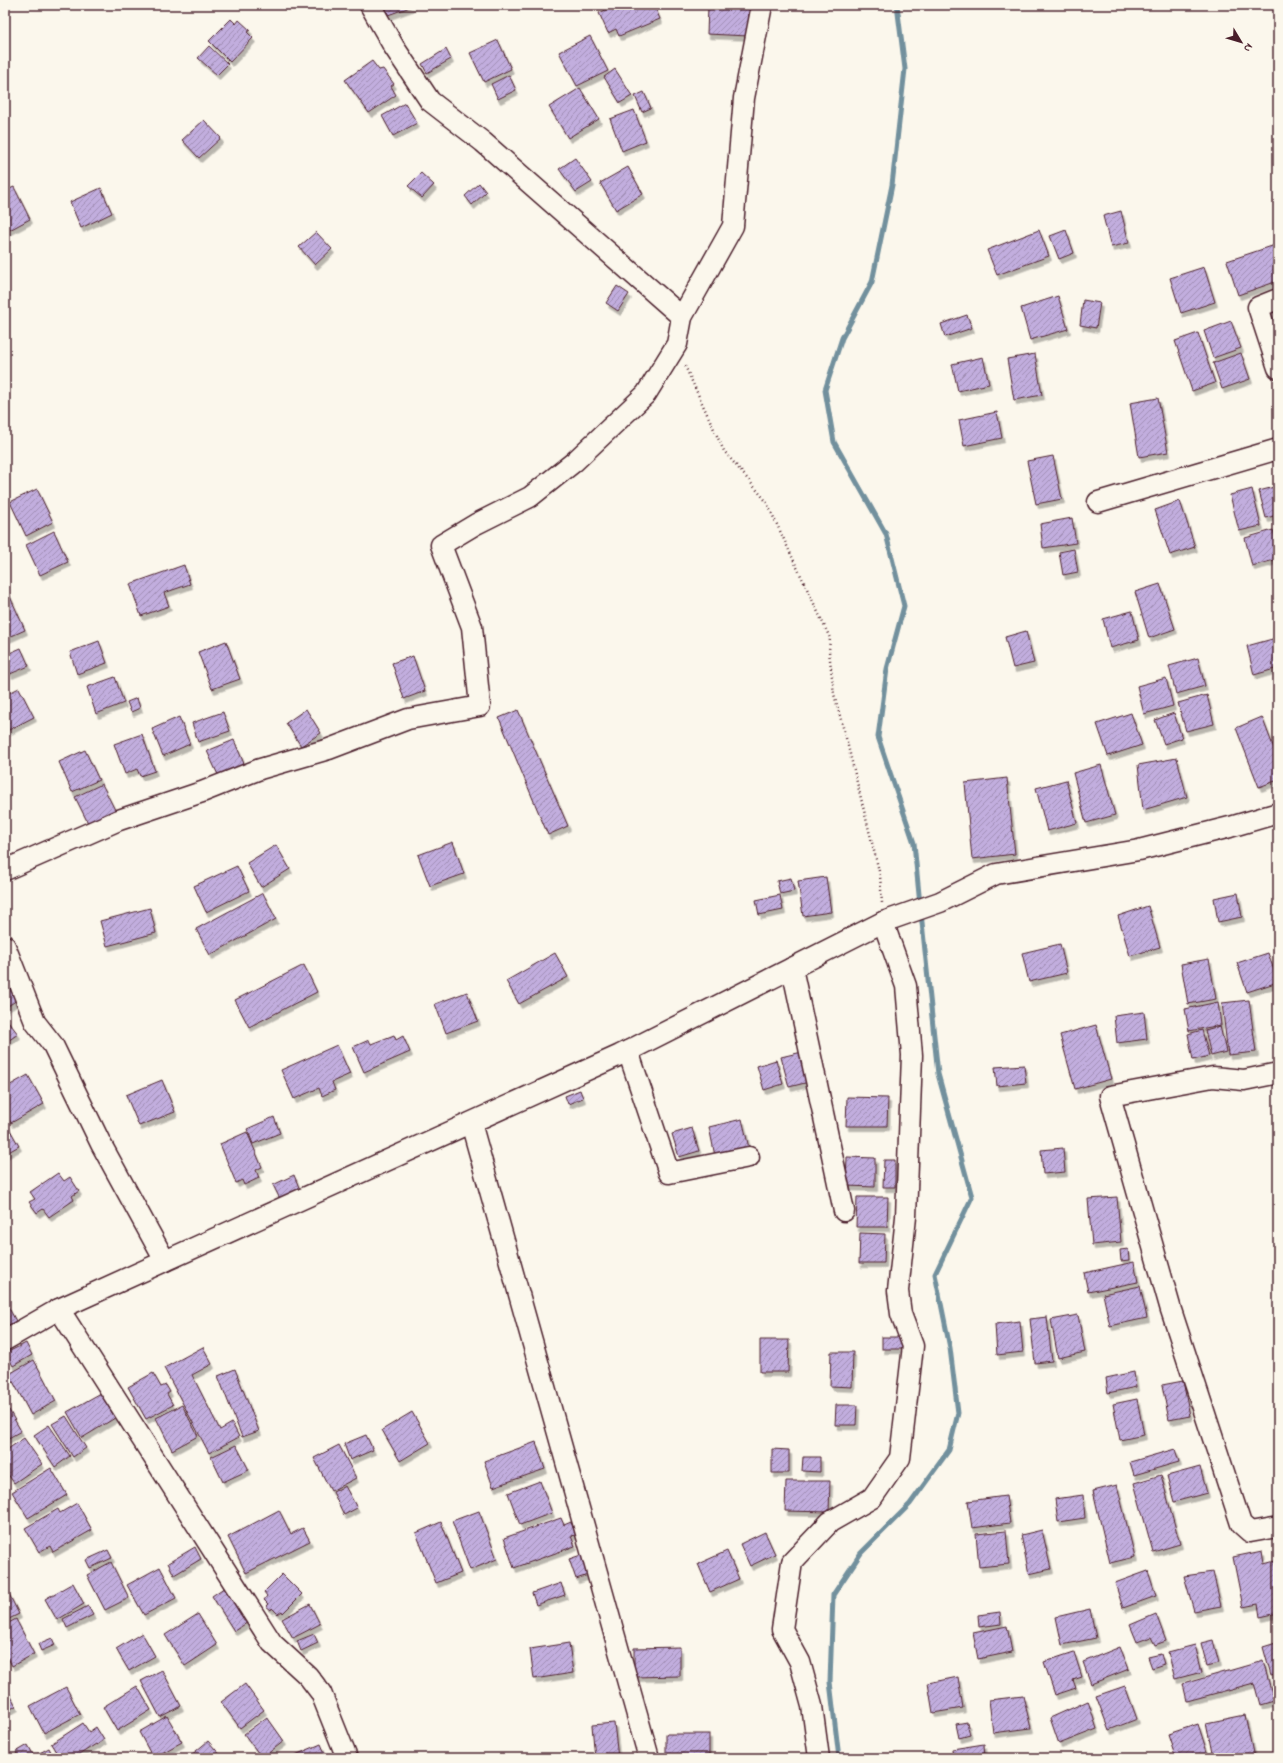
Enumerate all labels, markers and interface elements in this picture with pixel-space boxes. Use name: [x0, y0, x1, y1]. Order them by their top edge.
north arrow: [1221, 22, 1261, 62]
text: N: [1239, 40, 1257, 55]

